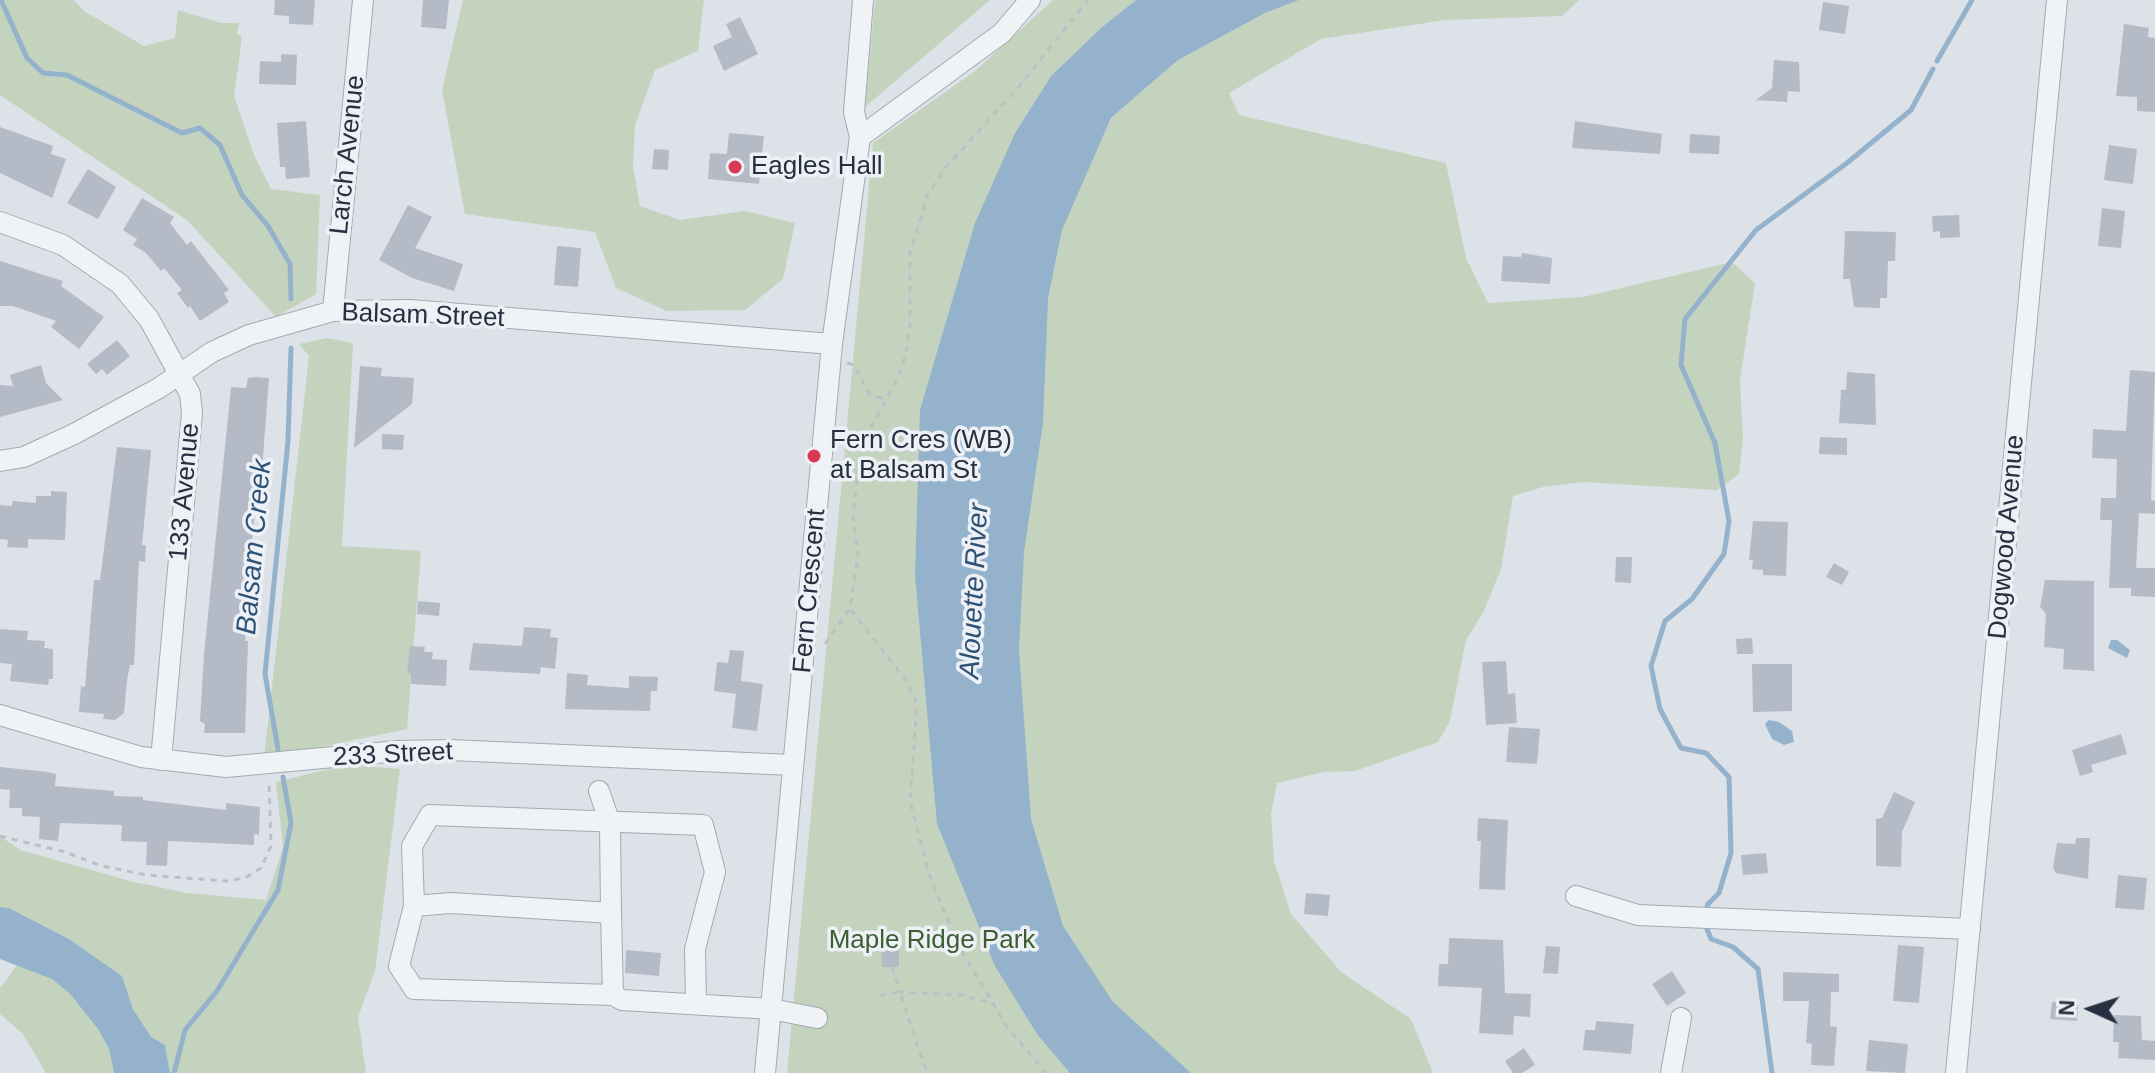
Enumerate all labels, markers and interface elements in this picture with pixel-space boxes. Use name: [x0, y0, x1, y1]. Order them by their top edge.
street label: Larch Avenue: [324, 74, 372, 236]
place label: Eagles Hall: [751, 151, 883, 183]
marker: Eagles Hall: [726, 158, 744, 176]
street label: Balsam Street: [341, 298, 505, 334]
street label: 133 Avenue: [163, 422, 207, 562]
place label: Fern Cres (WB) at Balsam St: [830, 425, 1012, 486]
street label: Dogwood Avenue: [1983, 434, 2031, 640]
marker: Fern Cres (WB) at Balsam St: [805, 447, 823, 465]
water label: Balsam Creek: [231, 458, 279, 636]
water label: Alouette River: [954, 502, 996, 680]
street label: Fern Crescent: [787, 508, 833, 674]
street label: 233 Street: [332, 736, 454, 774]
park label: Maple Ridge Park: [829, 925, 1035, 957]
north arrow: [2051, 969, 2131, 1049]
text: N: [2054, 999, 2079, 1016]

